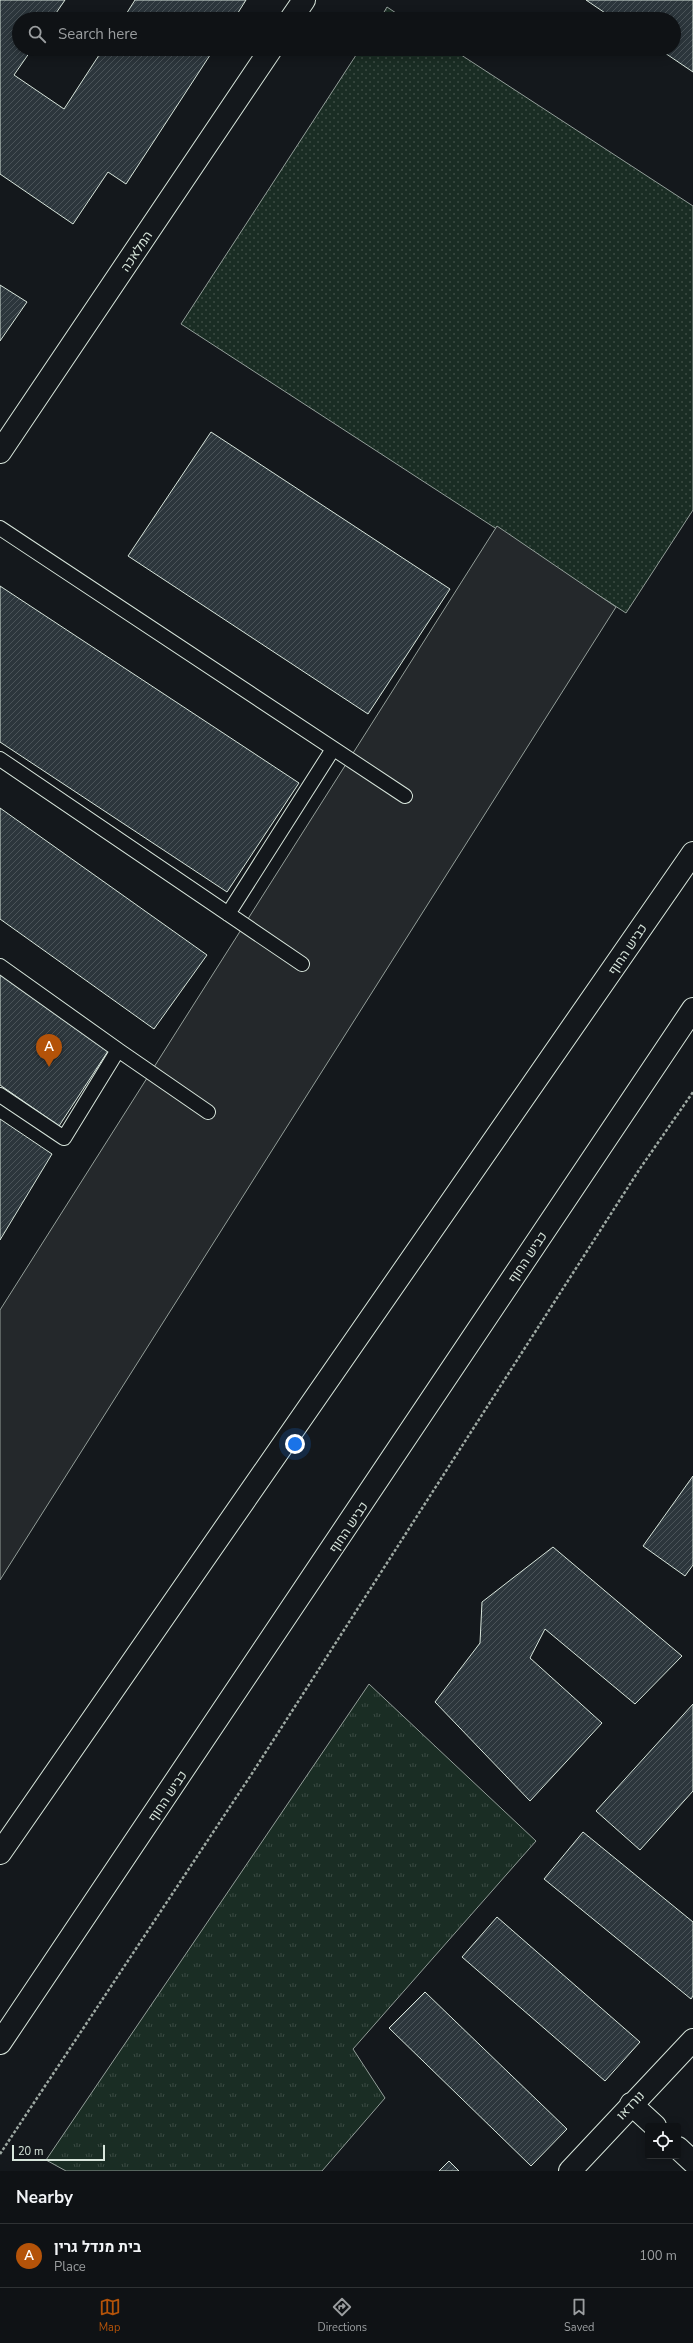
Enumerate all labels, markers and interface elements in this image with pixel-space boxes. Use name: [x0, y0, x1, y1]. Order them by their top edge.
search box: [12, 12, 681, 56]
icon: search: [26, 23, 48, 45]
text: Search here: [58, 24, 138, 44]
street label: המלאכה: [117, 228, 157, 275]
street label: כביש החוף: [604, 920, 652, 979]
pin: A: [36, 1034, 62, 1067]
street label: כביש החוף: [504, 1228, 552, 1287]
your location: [285, 1434, 305, 1454]
street label: כביש החוף: [325, 1498, 373, 1557]
street label: כביש החוף: [144, 1767, 192, 1826]
street label: נורדאו: [613, 2087, 649, 2124]
map controls: [645, 2123, 681, 2159]
button: locate: [645, 2123, 681, 2159]
scale bar: [12, 2143, 105, 2162]
text: 20 m: [18, 2144, 43, 2159]
text: Nearby: [16, 2186, 73, 2209]
text: בית מנדל גרין: [54, 2237, 141, 2257]
text: A: [24, 2247, 34, 2265]
text: 100 m: [639, 2247, 677, 2265]
text: Place: [54, 2258, 86, 2276]
tab: Map: [99, 2296, 121, 2335]
tab: Directions: [318, 2296, 367, 2335]
tab: Saved: [564, 2296, 594, 2335]

